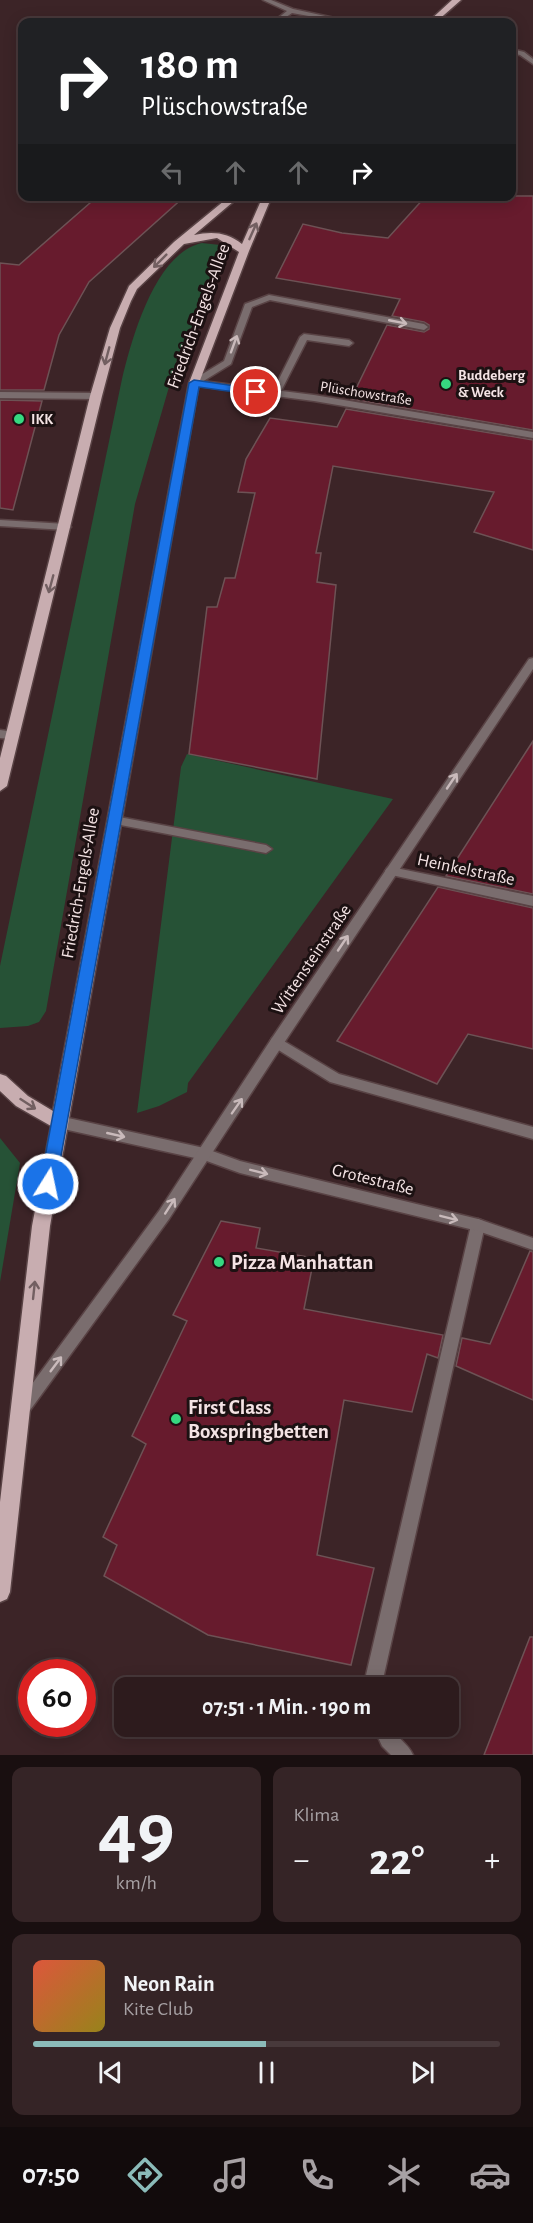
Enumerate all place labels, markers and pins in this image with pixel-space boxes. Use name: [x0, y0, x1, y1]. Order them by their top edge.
pin: [230, 366, 281, 417]
place label: Buddeberg & Weck: [458, 368, 525, 400]
marker: Buddeberg & Weck: [439, 377, 453, 391]
marker: IKK: [12, 412, 26, 426]
place label: IKK: [31, 412, 53, 427]
place label: Pizza Manhattan: [231, 1252, 373, 1273]
marker: Pizza Manhattan: [212, 1255, 226, 1269]
place label: First Class Boxspringbetten: [188, 1397, 329, 1442]
marker: First Class Boxspringbetten: [169, 1412, 183, 1426]

